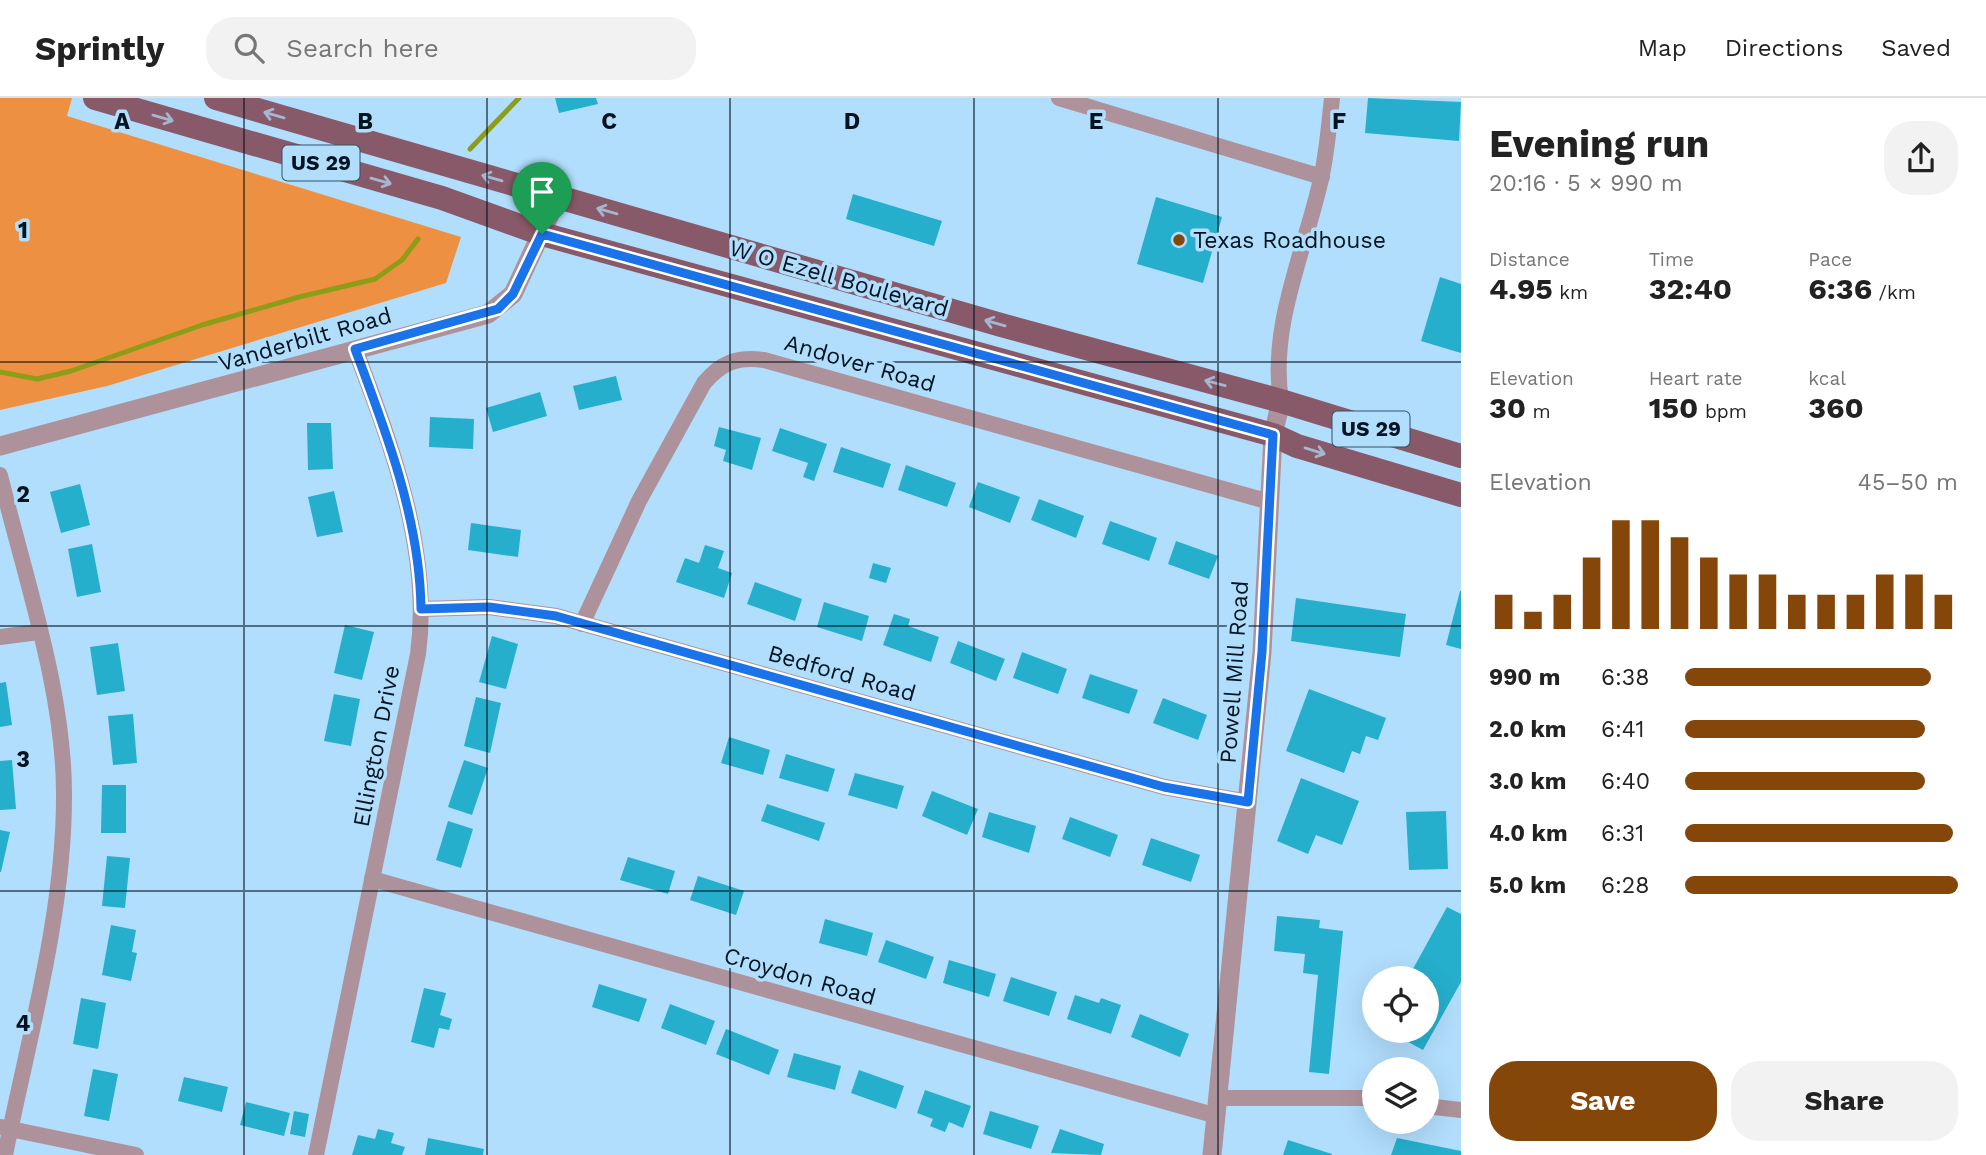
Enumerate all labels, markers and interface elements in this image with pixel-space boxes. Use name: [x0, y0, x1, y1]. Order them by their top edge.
search box: [206, 17, 696, 80]
text: Sprintly: [35, 29, 164, 68]
icon: search: [230, 29, 268, 67]
text: Search here: [286, 33, 439, 63]
text: Map: [1638, 34, 1687, 62]
text: Directions: [1725, 34, 1843, 62]
text: Saved: [1881, 34, 1951, 62]
one-way arrow: [263, 107, 285, 120]
text: A: [114, 108, 130, 135]
text: B: [357, 108, 373, 135]
text: C: [601, 108, 617, 135]
text: D: [844, 108, 860, 135]
text: E: [1089, 108, 1103, 135]
text: F: [1332, 108, 1346, 135]
one-way arrow: [152, 112, 174, 125]
button: share: [1884, 121, 1958, 195]
text: Evening run: [1489, 122, 1709, 166]
road number: US 29: [282, 146, 360, 180]
pin: [512, 162, 572, 234]
one-way arrow: [481, 170, 503, 183]
text: 20:16 · 5 × 990 m: [1489, 170, 1683, 197]
icon: arrive: [523, 173, 561, 211]
one-way arrow: [370, 175, 392, 188]
one-way arrow: [597, 204, 619, 217]
text: 1: [18, 217, 28, 244]
place label: Texas Roadhouse: [1193, 227, 1386, 254]
marker: Texas Roadhouse: [1171, 232, 1187, 248]
street label: W O Ezell Boulevard: [726, 234, 952, 323]
text: Distance: [1489, 248, 1570, 271]
text: Time: [1649, 248, 1694, 271]
text: Pace: [1808, 248, 1852, 271]
text: 4.95: [1489, 271, 1553, 306]
text: 32:40: [1649, 271, 1732, 306]
text: 6:36: [1808, 271, 1872, 306]
text: km: [1553, 281, 1588, 304]
text: /km: [1872, 281, 1916, 304]
street label: Vanderbilt Road: [216, 302, 395, 377]
one-way arrow: [985, 316, 1007, 329]
street label: Andover Road: [781, 329, 938, 398]
text: Elevation: [1489, 367, 1574, 390]
text: Heart rate: [1649, 367, 1743, 390]
text: kcal: [1808, 367, 1846, 390]
one-way arrow: [1204, 376, 1226, 389]
text: 30: [1489, 390, 1526, 425]
text: 150: [1649, 390, 1698, 425]
text: 360: [1808, 390, 1864, 425]
text: m: [1526, 400, 1551, 423]
text: bpm: [1698, 400, 1747, 423]
road number: US 29: [1332, 412, 1410, 446]
one-way arrow: [1304, 446, 1326, 459]
text: Elevation: [1489, 469, 1592, 496]
text: 45–50 m: [1858, 469, 1958, 496]
text: 2: [16, 481, 30, 508]
street label: Powell Mill Road: [1215, 580, 1254, 765]
street label: Bedford Road: [765, 639, 919, 707]
street label: Ellington Drive: [348, 663, 405, 829]
text: 990 m: [1489, 664, 1560, 691]
text: 6:38: [1601, 664, 1649, 691]
text: 2.0 km: [1489, 716, 1567, 743]
text: 6:41: [1601, 716, 1644, 743]
text: 3: [16, 746, 30, 773]
text: 3.0 km: [1489, 768, 1566, 795]
text: 6:40: [1601, 768, 1650, 795]
text: 4.0 km: [1489, 820, 1568, 847]
text: 6:31: [1601, 820, 1644, 847]
text: 5.0 km: [1489, 872, 1566, 899]
text: 6:28: [1601, 872, 1649, 899]
street label: Croydon Road: [721, 942, 879, 1011]
map controls: [1362, 966, 1439, 1134]
button: locate: [1362, 966, 1439, 1043]
text: 4: [16, 1010, 31, 1037]
button: layers: [1362, 1057, 1439, 1134]
button: Save: [1489, 1061, 1717, 1141]
button: Share: [1731, 1061, 1958, 1141]

